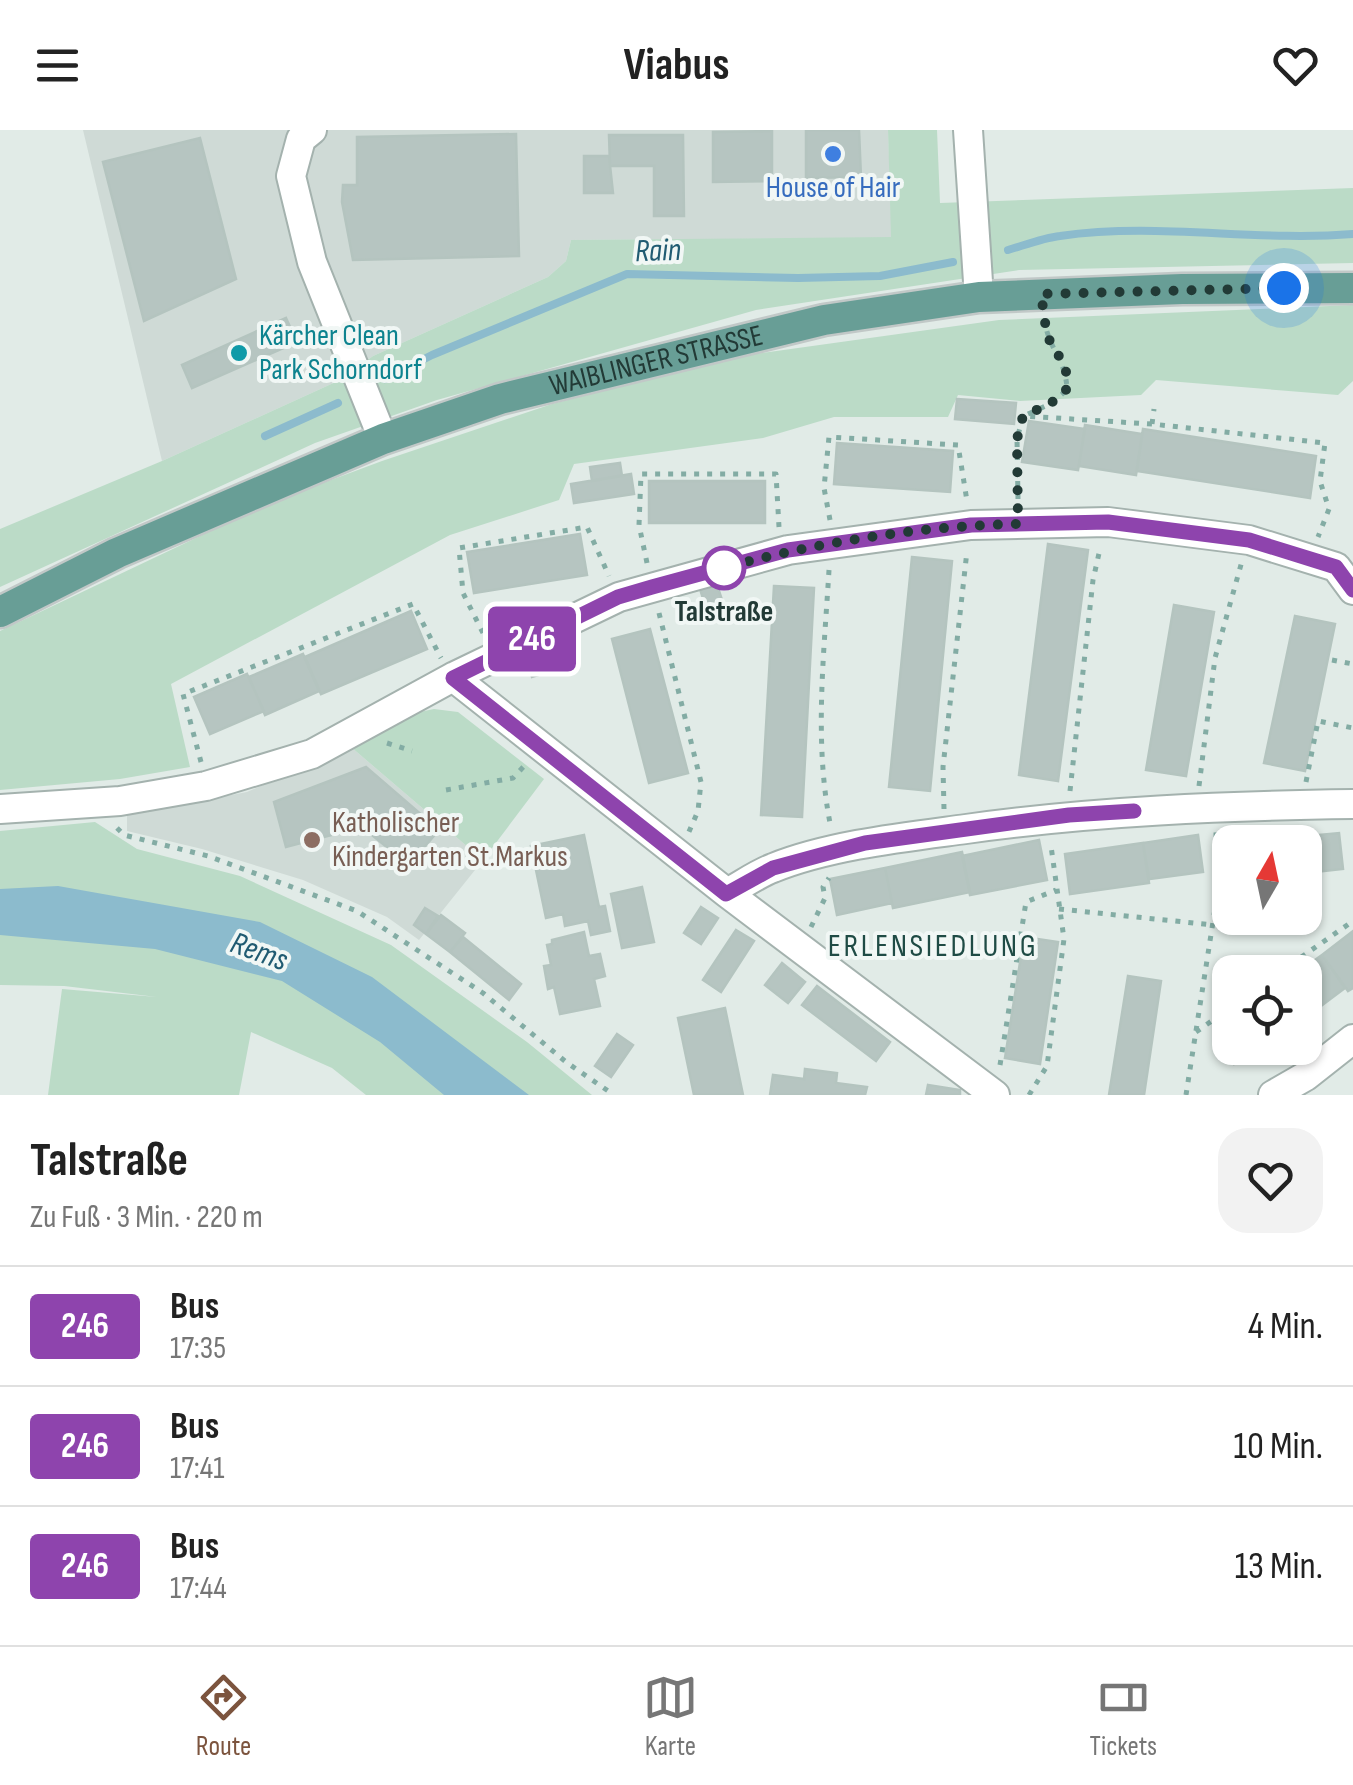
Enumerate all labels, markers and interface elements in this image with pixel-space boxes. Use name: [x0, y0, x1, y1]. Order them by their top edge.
icon: menu: [30, 38, 85, 93]
text: Viabus: [623, 38, 730, 93]
icon: heart: [1268, 38, 1323, 93]
marker: House of Hair: [822, 143, 844, 165]
place label: House of Hair: [766, 170, 901, 206]
water label: Rain: [634, 231, 682, 271]
your location: [1259, 263, 1309, 313]
place label: Kärcher Clean Park Schorndorf: [259, 318, 422, 388]
street label: WAIBLINGER STRASSE: [546, 318, 767, 404]
marker: Kärcher Clean Park Schorndorf: [228, 342, 250, 364]
marker: Talstraße: [703, 547, 745, 589]
place label: Talstraße: [675, 594, 773, 630]
line badge: 246: [474, 606, 590, 672]
text: 246: [508, 618, 556, 661]
place label: Katholischer Kindergarten St.Markus: [332, 805, 568, 875]
north arrow: [1212, 825, 1322, 935]
map controls: [1212, 825, 1322, 1065]
marker: Katholischer Kindergarten St.Markus: [301, 829, 323, 851]
water label: Rems: [225, 924, 294, 980]
district label: ERLENSIEDLUNG: [828, 927, 1038, 966]
button: locate: [1212, 955, 1322, 1065]
button: heart: [1218, 1128, 1323, 1233]
text: Talstraße: [30, 1132, 188, 1189]
text: Zu Fuß · 3 Min. · 220 m: [30, 1198, 263, 1237]
text: Bus: [170, 1284, 219, 1329]
text: 4 Min.: [1248, 1304, 1323, 1349]
text: 246: [61, 1305, 109, 1348]
text: 17:35: [170, 1329, 226, 1368]
text: Bus: [170, 1404, 219, 1449]
text: 10 Min.: [1234, 1424, 1323, 1469]
text: 246: [61, 1425, 109, 1468]
text: 17:41: [170, 1449, 224, 1488]
text: Bus: [170, 1524, 219, 1569]
text: 13 Min.: [1235, 1544, 1323, 1589]
text: 246: [61, 1545, 109, 1588]
text: 17:44: [170, 1569, 227, 1608]
tab: Route: [196, 1670, 251, 1763]
tab: Karte: [643, 1670, 698, 1763]
tab: Tickets: [1090, 1670, 1157, 1763]

